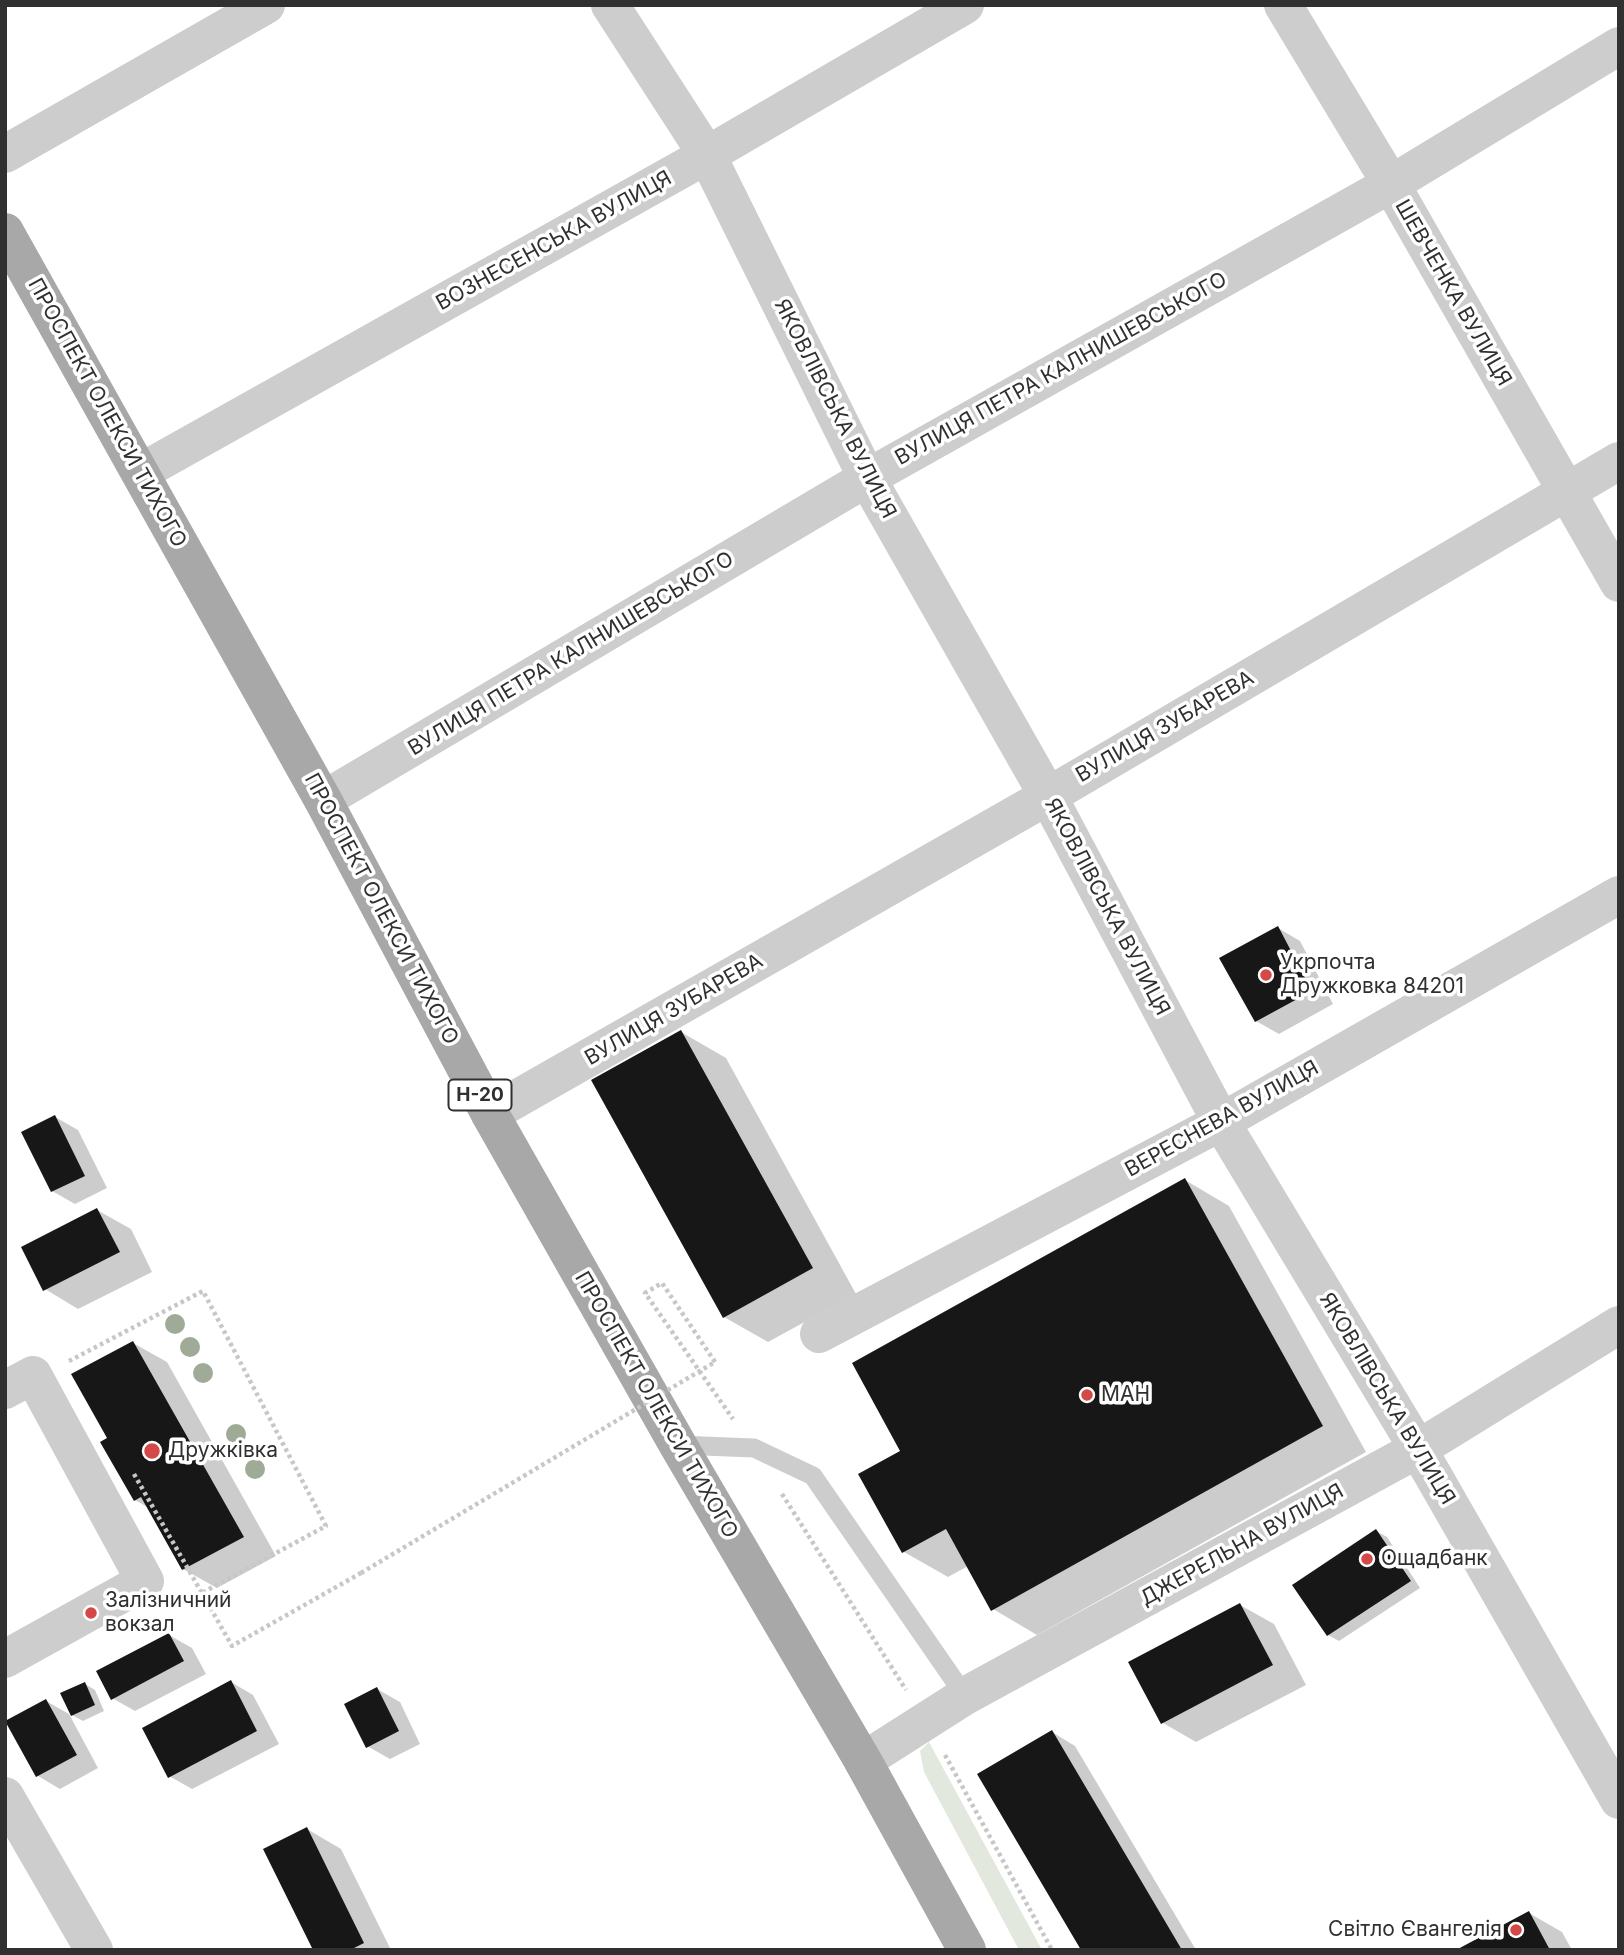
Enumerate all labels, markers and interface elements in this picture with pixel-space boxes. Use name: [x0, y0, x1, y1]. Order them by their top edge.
street label: ВОЗНЕСЕНСЬКА ВУЛИЦЯ: [432, 166, 676, 316]
street label: ШЕВЧЕНКА ВУЛИЦЯ: [1389, 195, 1517, 391]
street label: ВУЛИЦЯ ПЕТРА КАЛНИШЕВСЬКОГО: [891, 267, 1231, 471]
street label: ПРОСПЕКТ ОЛЕКСИ ТИХОГО: [22, 274, 192, 552]
street label: ЯКОВЛІВСЬКА ВУЛИЦЯ: [769, 295, 901, 523]
street label: ВУЛИЦЯ ПЕТРА КАЛНИШЕВСЬКОГО: [404, 547, 738, 761]
street label: ВУЛИЦЯ ЗУБАРЕВА: [1071, 666, 1259, 788]
street label: ПРОСПЕКТ ОЛЕКСИ ТИХОГО: [299, 769, 463, 1049]
street label: ЯКОВЛІВСЬКА ВУЛИЦЯ: [1039, 794, 1175, 1020]
street label: ВУЛИЦЯ ЗУБАРЕВА: [580, 949, 768, 1071]
place label: Укрпочта Дружковка 84201: [1280, 950, 1464, 1000]
marker: Укрпочта Дружковка 84201: [1258, 967, 1274, 983]
street label: ВЕРЕСНЕВА ВУЛИЦЯ: [1121, 1055, 1323, 1183]
road number: Н-20: [448, 1079, 512, 1110]
street label: ПРОСПЕКТ ОЛЕКСИ ТИХОГО: [569, 1267, 743, 1543]
street label: ЯКОВЛІВСЬКА ВУЛИЦЯ: [1314, 1289, 1460, 1509]
place label: МАН: [1101, 1382, 1150, 1408]
marker: МАН: [1079, 1387, 1095, 1403]
place label: Дружківка: [168, 1438, 278, 1464]
marker: Дружківка: [142, 1441, 162, 1461]
street label: ДЖЕРЕЛЬНА ВУЛИЦЯ: [1136, 1479, 1348, 1611]
place label: Ощадбанк: [1381, 1546, 1488, 1572]
marker: Ощадбанк: [1359, 1551, 1375, 1567]
place label: Залізничний вокзал: [105, 1588, 232, 1638]
marker: Залізничний вокзал: [83, 1605, 99, 1621]
place label: Світло Євангелія: [1328, 1917, 1502, 1943]
marker: Світло Євангелія: [1508, 1922, 1524, 1938]

